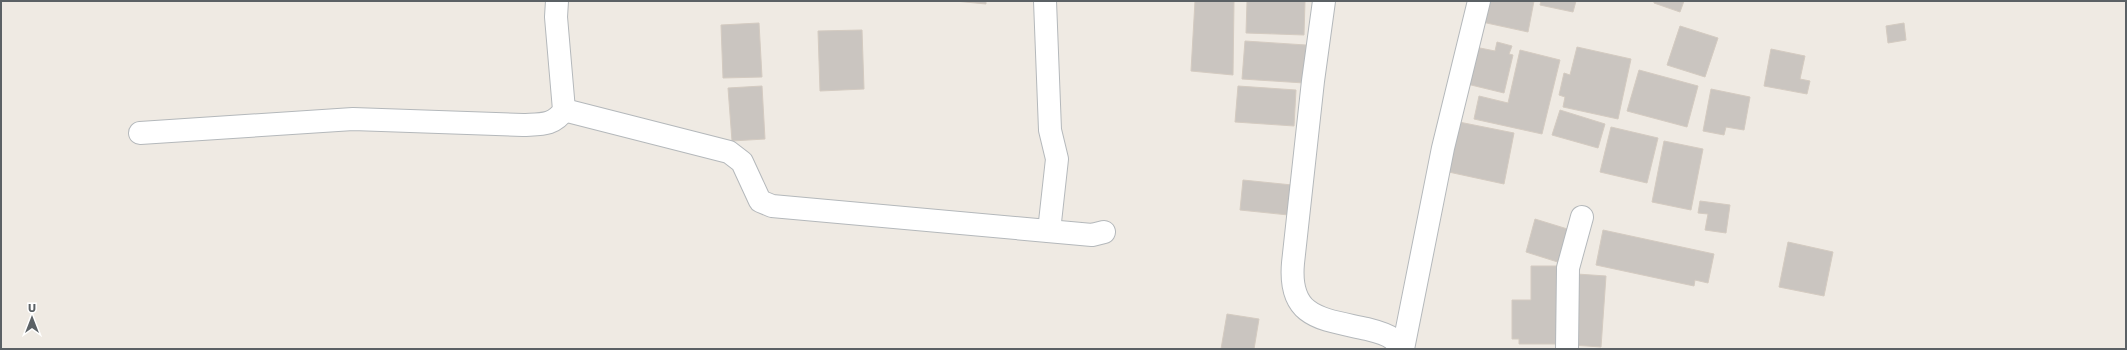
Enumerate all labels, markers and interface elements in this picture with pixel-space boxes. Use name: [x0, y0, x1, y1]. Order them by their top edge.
north arrow: [12, 298, 52, 338]
text: U: [28, 301, 36, 314]

